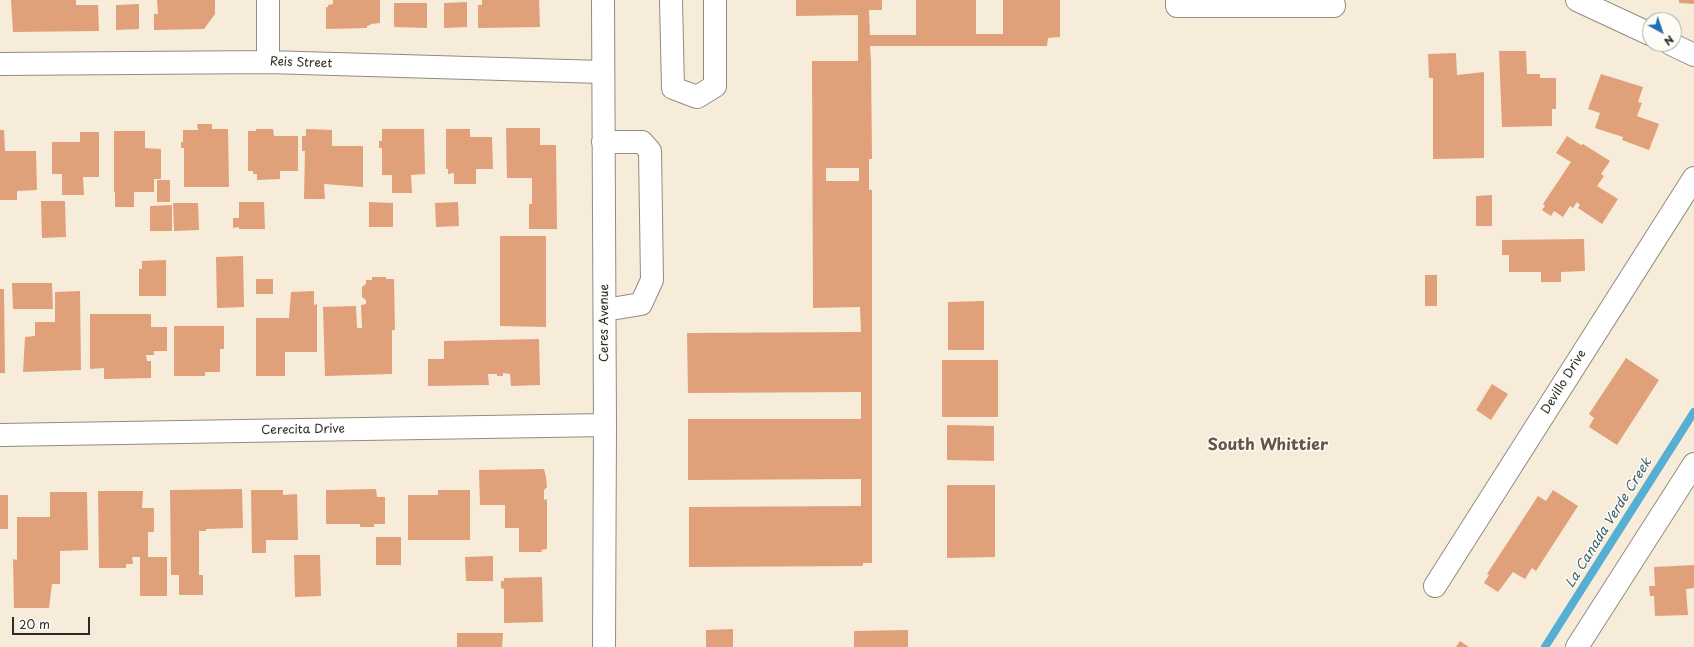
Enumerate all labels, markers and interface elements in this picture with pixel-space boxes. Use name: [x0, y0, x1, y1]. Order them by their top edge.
north arrow: [1642, 12, 1682, 52]
text: N: [1661, 31, 1678, 50]
street label: Reis Street: [270, 55, 332, 71]
street label: Ceres Avenue: [598, 284, 612, 362]
street label: Devillo Drive: [1539, 347, 1589, 417]
street label: Cerecita Drive: [261, 422, 345, 438]
district label: South Whittier: [1208, 436, 1328, 456]
water label: La Canada Verde Creek: [1563, 455, 1655, 591]
scale bar: [14, 609, 92, 635]
text: 20 m: [19, 615, 50, 633]

